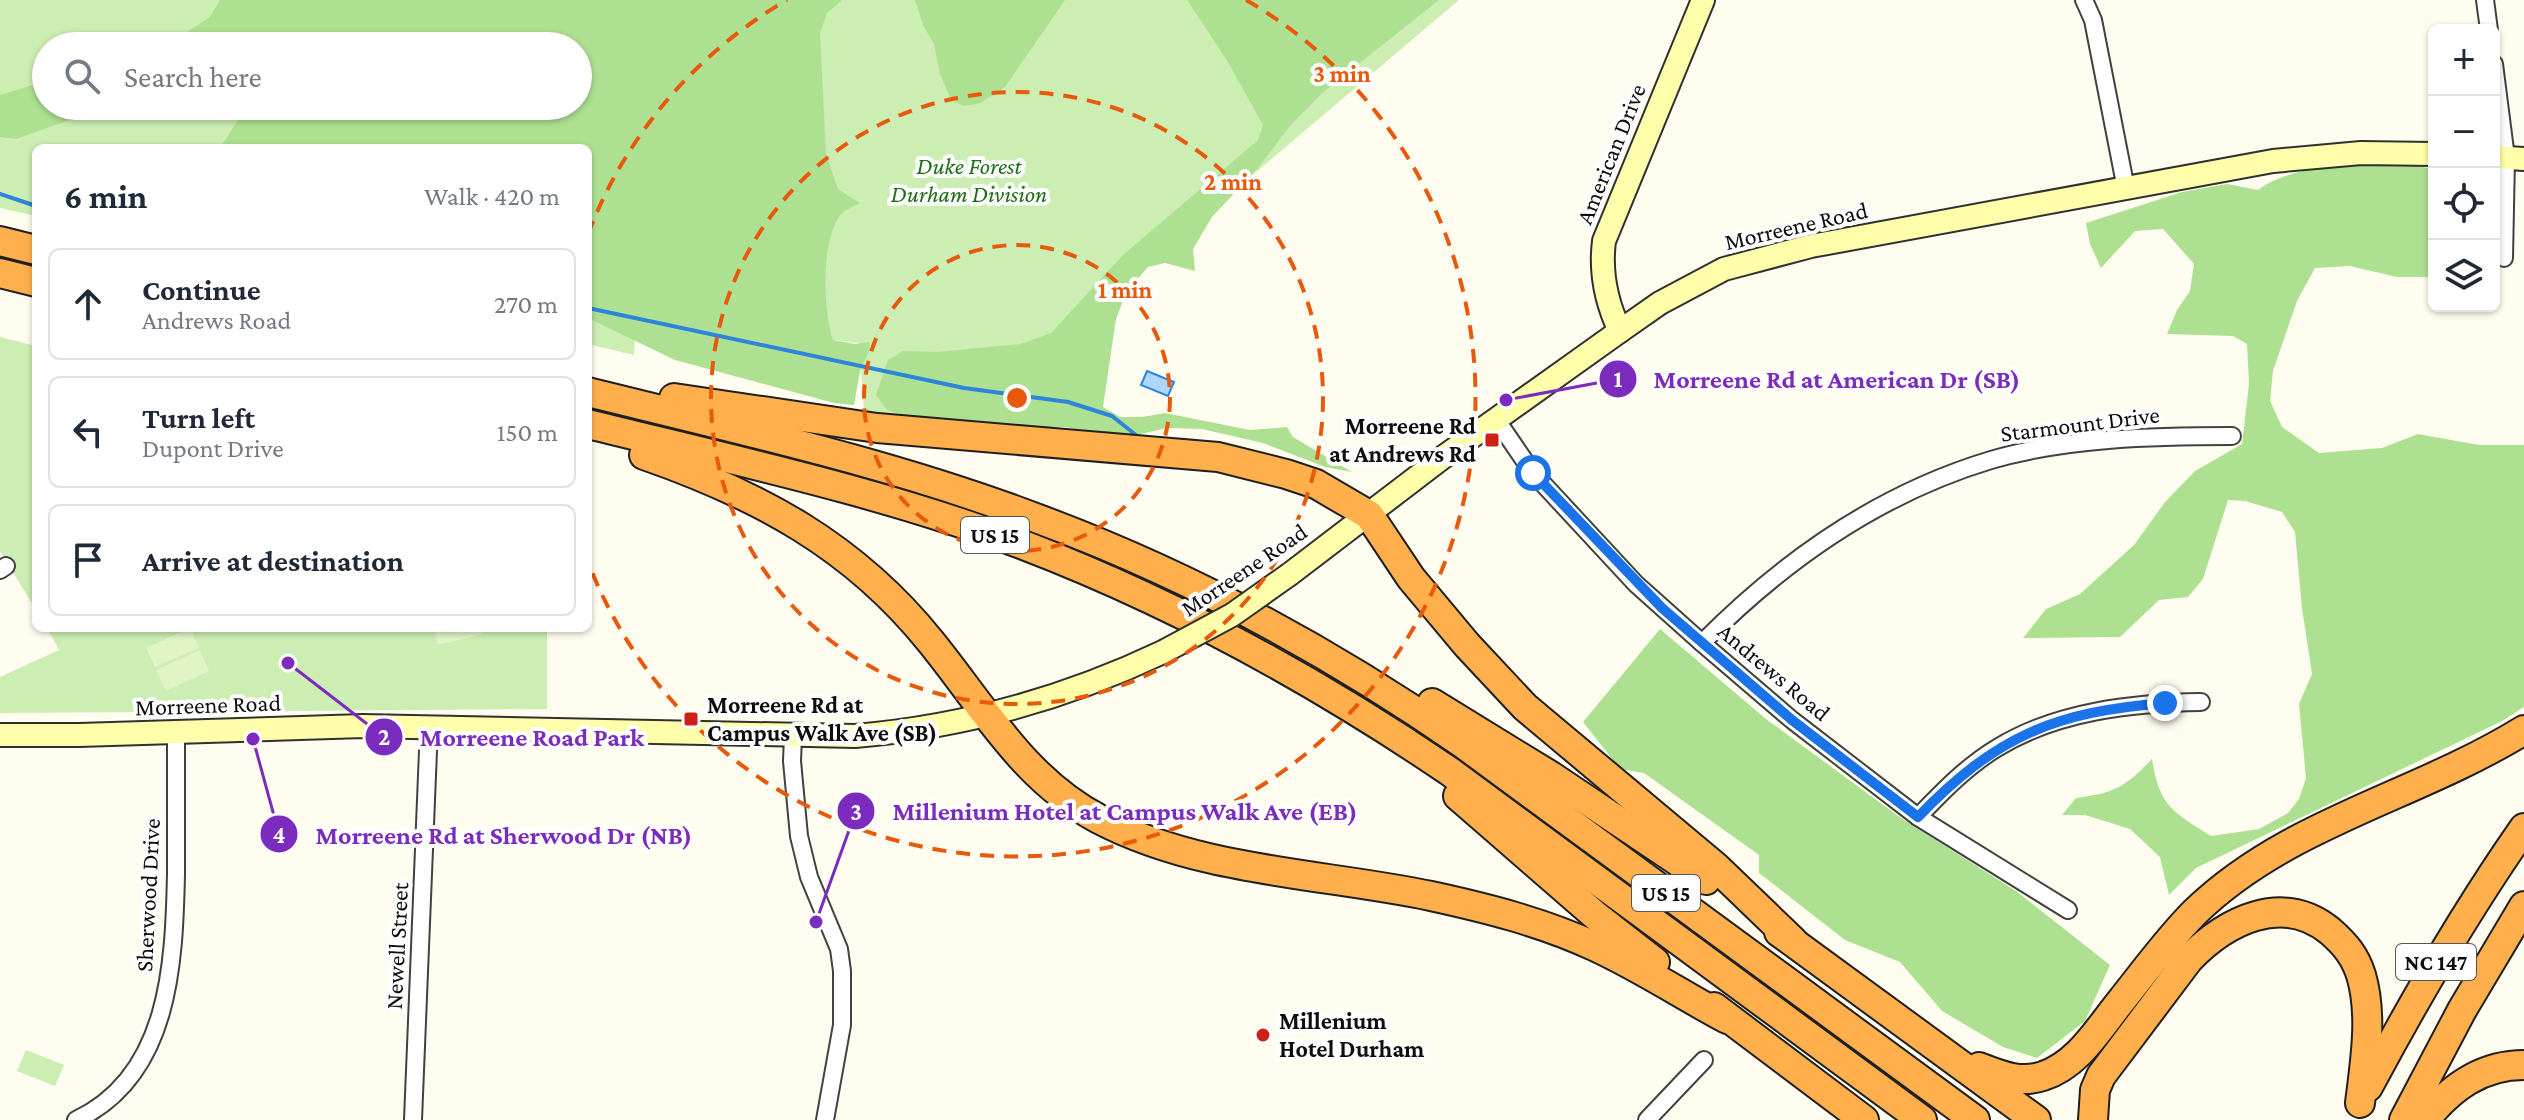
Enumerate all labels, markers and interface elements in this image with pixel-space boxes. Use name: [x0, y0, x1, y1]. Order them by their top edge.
map controls: [2428, 24, 2500, 312]
button: +: [2428, 24, 2500, 96]
search box: [32, 32, 592, 120]
icon: search: [60, 54, 104, 98]
text: Search here: [124, 60, 262, 93]
text: 3 min: [1313, 60, 1371, 87]
street label: American Drive: [1570, 80, 1651, 228]
button: −: [2428, 96, 2500, 168]
park label: Duke Forest Durham Division: [891, 152, 1047, 207]
text: 2 min: [1204, 168, 1262, 195]
button: locate: [2428, 168, 2500, 240]
text: 6 min: [64, 178, 147, 215]
text: Walk · 420 m: [424, 182, 560, 211]
street label: Morreene Road: [1722, 196, 1870, 255]
button: layers: [2428, 240, 2500, 312]
text: Continue: [142, 273, 261, 306]
text: 1 min: [1098, 276, 1153, 303]
icon: ahead: [66, 282, 110, 326]
text: 270 m: [494, 290, 558, 319]
text: Andrews Road: [142, 306, 291, 335]
callout: Morreene Rd at American Dr (SB): [1598, 354, 2037, 404]
text: 1: [1614, 365, 1623, 392]
text: Morreene Rd at American Dr (SB): [1654, 365, 2020, 394]
centre of rings: [1003, 384, 1031, 412]
street label: Starmount Drive: [1999, 400, 2161, 447]
text: Turn left: [142, 401, 255, 434]
icon: left: [66, 410, 110, 454]
place label: Morreene Rd at Andrews Rd: [1329, 412, 1476, 467]
text: 150 m: [497, 418, 558, 447]
marker: Morreene Rd at Andrews Rd: [1483, 431, 1501, 449]
text: Dupont Drive: [142, 434, 284, 463]
route start: [1515, 455, 1551, 491]
road number: US 15: [961, 517, 1029, 553]
street label: Morreene Road: [1176, 517, 1312, 622]
icon: arrive: [66, 538, 110, 582]
text: Arrive at destination: [142, 544, 404, 577]
street label: Andrews Road: [1713, 617, 1836, 726]
route end: [2147, 685, 2183, 721]
street label: Morreene Road: [135, 688, 282, 721]
place label: Morreene Rd at Campus Walk Ave (SB): [707, 691, 937, 747]
marker: Morreene Rd at Campus Walk Ave (SB): [682, 710, 700, 728]
callout: Morreene Road Park: [364, 712, 660, 762]
text: 2: [378, 723, 390, 750]
text: Morreene Road Park: [420, 723, 645, 752]
callout: Millenium Hotel at Campus Walk Ave (EB): [836, 786, 1373, 836]
text: Millenium Hotel at Campus Walk Ave (EB): [892, 797, 1358, 826]
text: 3: [850, 798, 862, 825]
callout: Morreene Rd at Sherwood Dr (NB): [259, 809, 708, 859]
street label: Sherwood Drive: [130, 817, 165, 972]
text: 4: [273, 821, 286, 848]
text: Morreene Rd at Sherwood Dr (NB): [316, 821, 692, 850]
road number: US 15: [1632, 875, 1700, 911]
street label: Newell Street: [380, 881, 413, 1010]
road number: NC 147: [2396, 944, 2476, 980]
place label: Millenium Hotel Durham: [1279, 1007, 1425, 1062]
marker: Millenium Hotel Durham: [1254, 1026, 1272, 1044]

